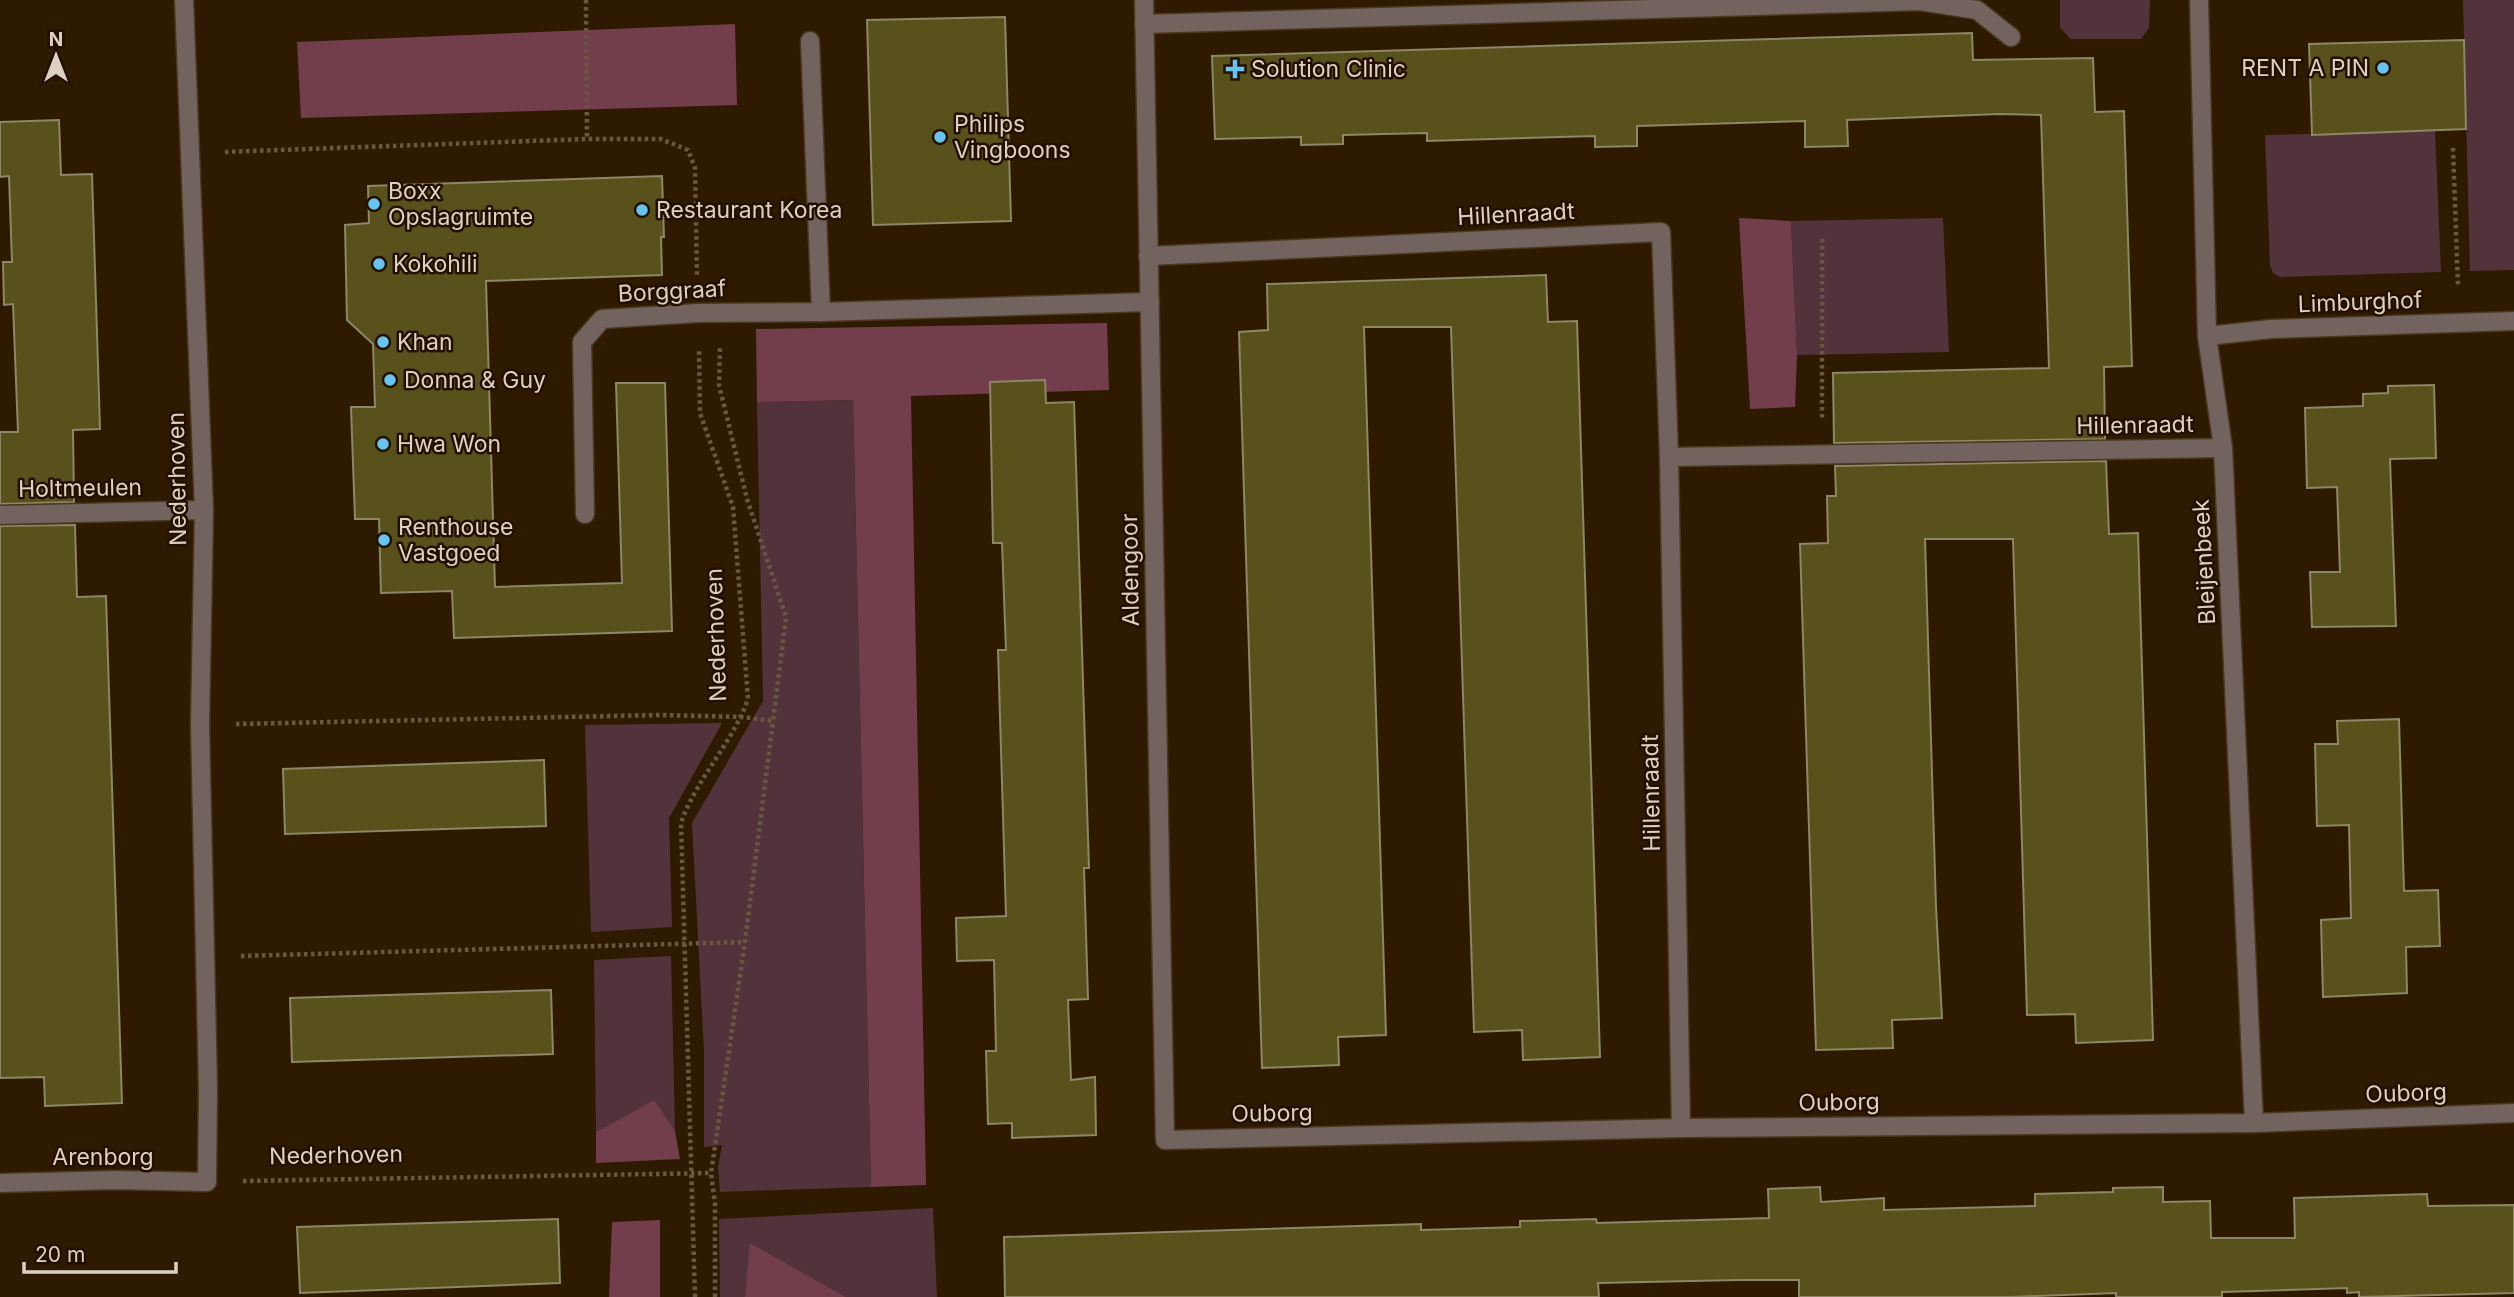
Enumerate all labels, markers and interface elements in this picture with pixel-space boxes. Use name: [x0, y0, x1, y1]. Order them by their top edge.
north arrow: [21, 21, 91, 91]
text: N: [49, 28, 63, 51]
place label: RENT A PIN: [2241, 54, 2369, 82]
place label: Solution Clinic: [1251, 55, 1406, 83]
marker: Solution Clinic: [1225, 59, 1245, 79]
marker: RENT A PIN: [2375, 60, 2391, 76]
place label: Philips Vingboons: [954, 110, 1071, 164]
marker: Philips Vingboons: [932, 129, 948, 145]
place label: Boxx Opslagruimte: [388, 177, 533, 231]
marker: Boxx Opslagruimte: [366, 196, 382, 212]
place label: Restaurant Korea: [656, 196, 842, 224]
street label: Hillenraadt: [1457, 197, 1576, 231]
marker: Restaurant Korea: [634, 202, 650, 218]
place label: Kokohili: [393, 250, 478, 278]
marker: Kokohili: [371, 256, 387, 272]
street label: Borggraaf: [617, 274, 727, 308]
street label: Limburghof: [2297, 286, 2423, 318]
place label: Khan: [397, 328, 453, 356]
marker: Khan: [375, 334, 391, 350]
place label: Donna & Guy: [404, 366, 546, 394]
marker: Donna & Guy: [382, 372, 398, 388]
street label: Hillenraadt: [2076, 410, 2194, 440]
street label: Nederhoven: [162, 412, 192, 546]
place label: Hwa Won: [397, 430, 501, 458]
marker: Hwa Won: [375, 436, 391, 452]
street label: Holtmeulen: [18, 473, 142, 503]
street label: Bleijenbeek: [2187, 498, 2221, 625]
place label: Renthouse Vastgoed: [398, 513, 514, 567]
street label: Aldengoor: [1115, 513, 1145, 627]
marker: Renthouse Vastgoed: [376, 532, 392, 548]
street label: Nederhoven: [700, 568, 732, 702]
street label: Hillenraadt: [1636, 734, 1666, 852]
street label: Ouborg: [2365, 1078, 2447, 1108]
street label: Ouborg: [1798, 1087, 1880, 1117]
street label: Ouborg: [1231, 1098, 1313, 1128]
street label: Nederhoven: [269, 1140, 403, 1170]
street label: Arenborg: [52, 1143, 154, 1171]
scale bar: [24, 1230, 177, 1274]
text: 20 m: [35, 1242, 85, 1267]

